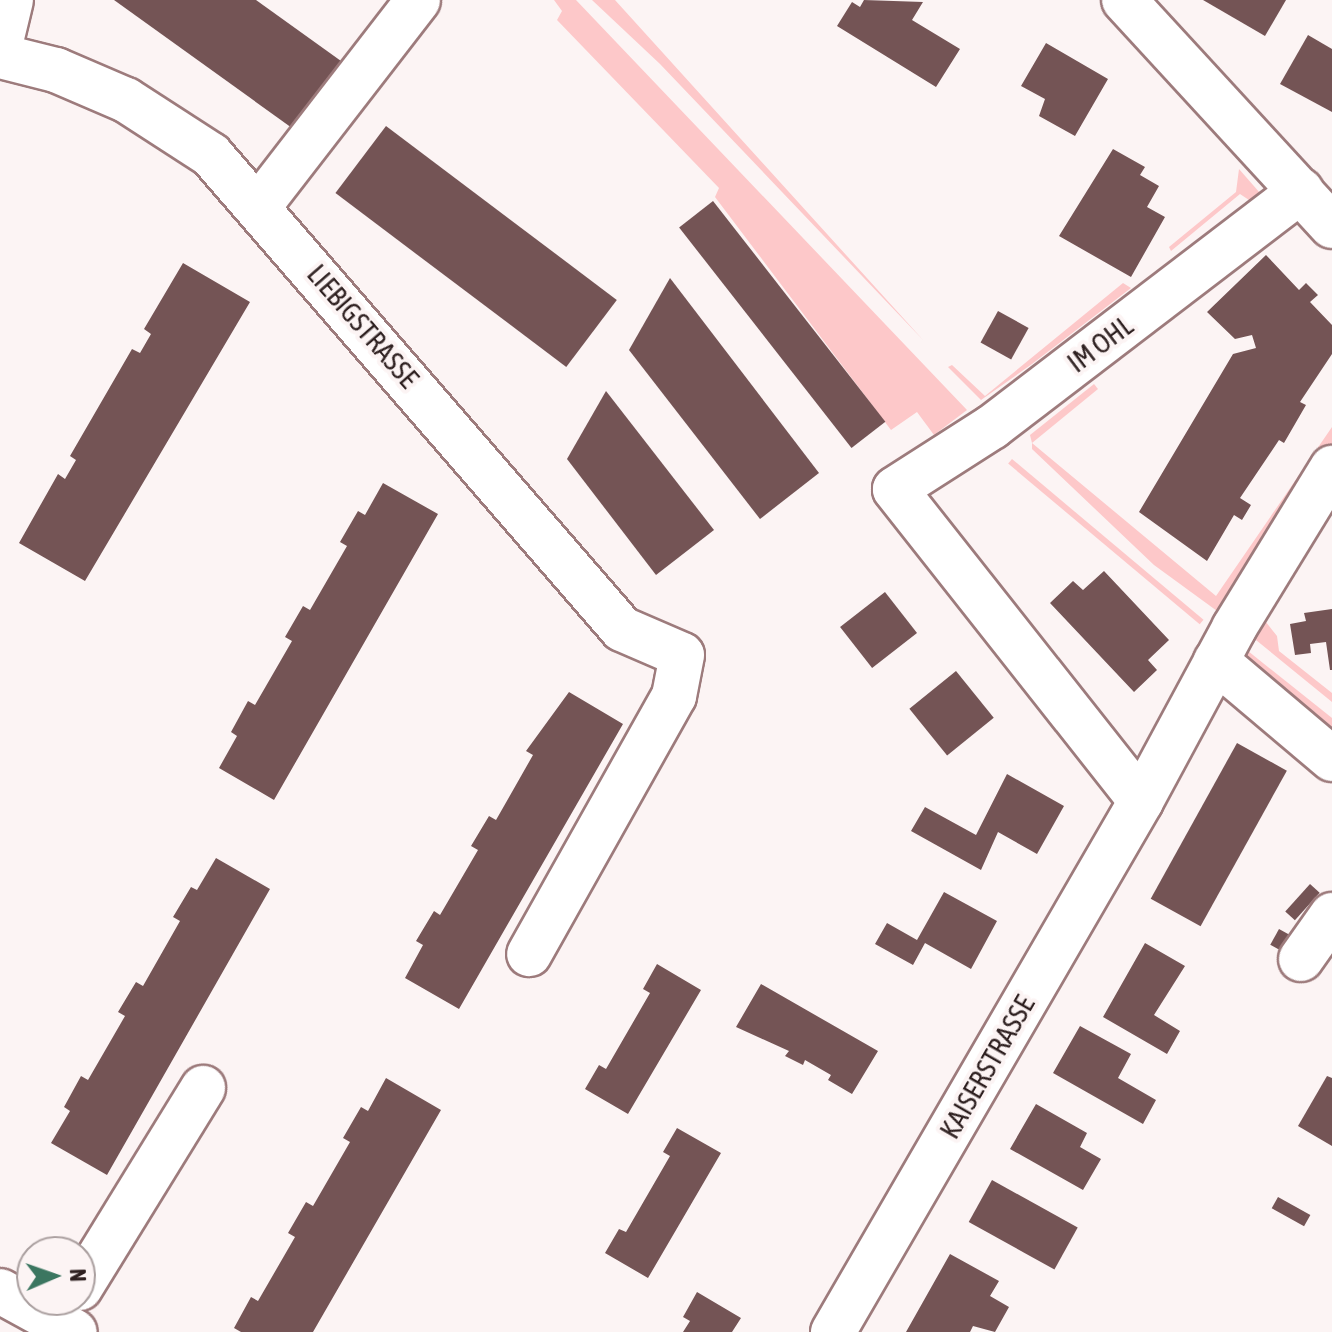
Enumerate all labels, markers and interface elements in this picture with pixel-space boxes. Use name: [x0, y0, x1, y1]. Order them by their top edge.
street label: LIEBIGSTRASSE: [300, 257, 426, 395]
street label: IM OHL: [1061, 309, 1139, 379]
street label: KAISERSTRASSE: [933, 990, 1041, 1144]
north arrow: [16, 1236, 96, 1316]
text: N: [65, 1268, 91, 1282]

